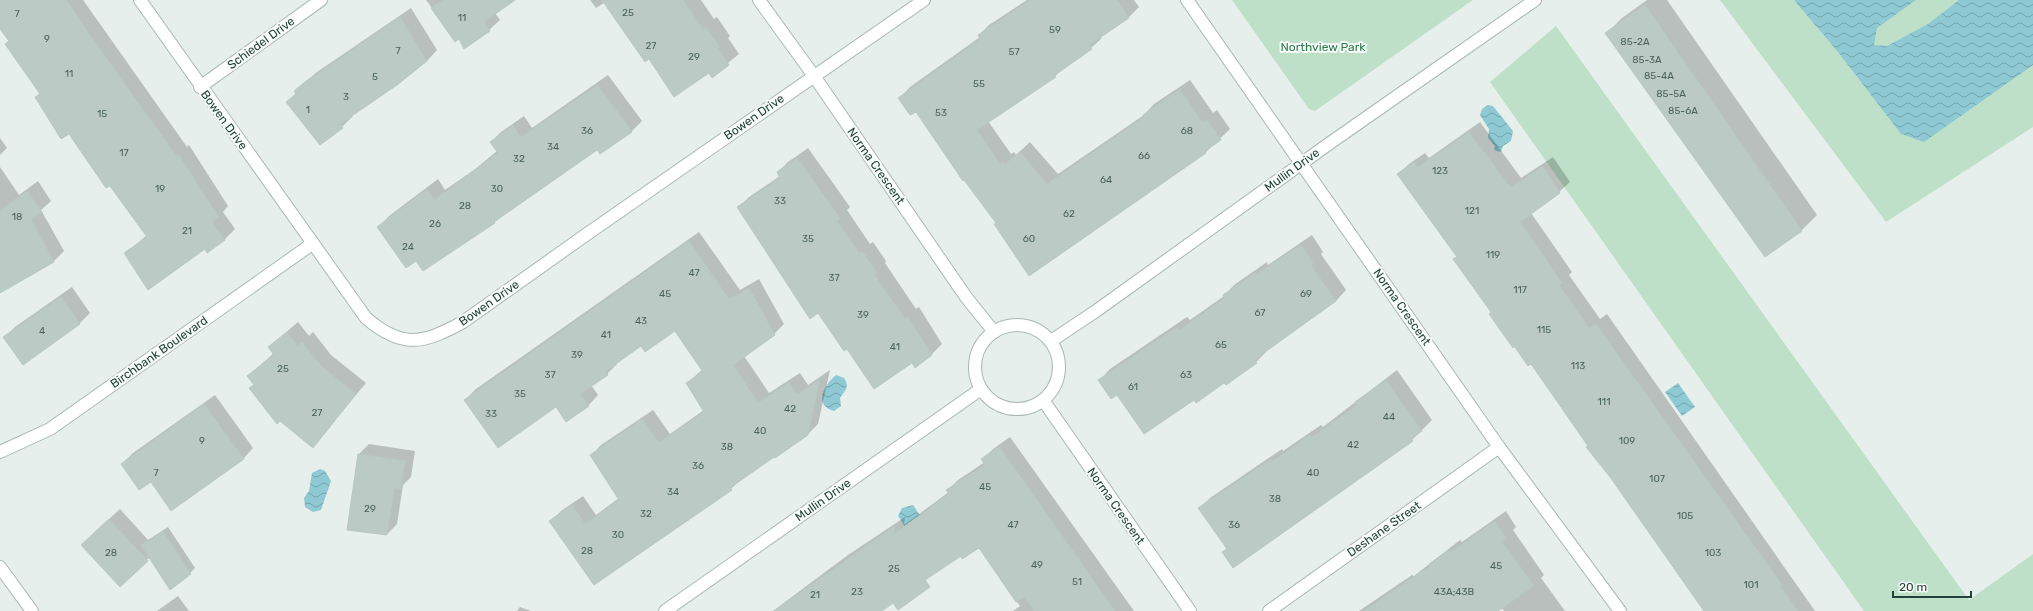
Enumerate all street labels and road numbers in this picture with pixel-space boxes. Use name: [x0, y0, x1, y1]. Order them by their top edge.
street label: Schiedel Drive: [225, 14, 298, 72]
street label: Bowen Drive: [198, 88, 250, 153]
street label: Bowen Drive: [721, 91, 787, 143]
street label: Norma Crescent: [844, 125, 908, 207]
street label: Mullin Drive: [1262, 145, 1322, 195]
street label: Norma Crescent: [1370, 266, 1434, 348]
street label: Bowen Drive: [456, 277, 522, 329]
street label: Birchbank Boulevard: [108, 313, 210, 391]
street label: Norma Crescent: [1084, 465, 1148, 547]
street label: Mullin Drive: [793, 476, 854, 524]
street label: Deshane Street: [1344, 498, 1424, 560]

